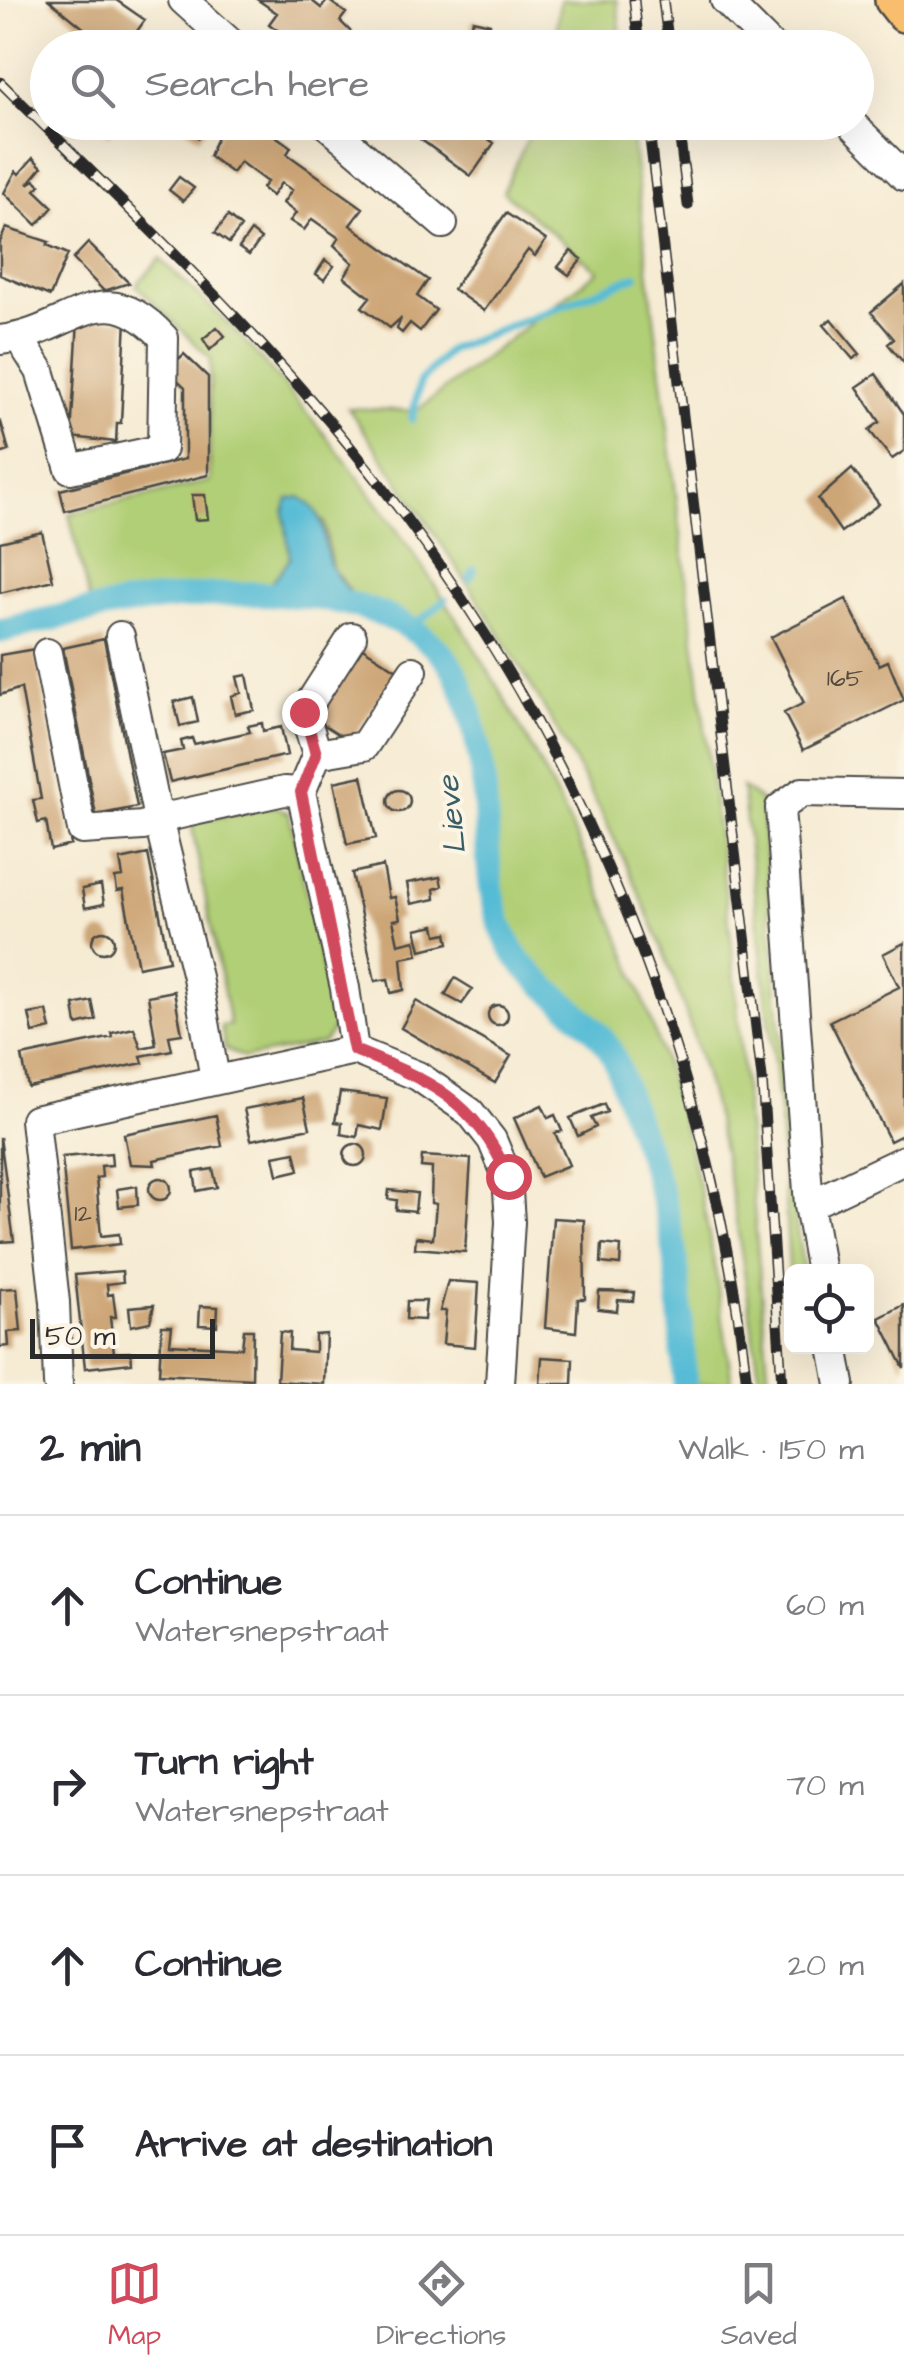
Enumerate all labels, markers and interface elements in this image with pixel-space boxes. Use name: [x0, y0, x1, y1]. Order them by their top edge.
search box: [30, 30, 874, 140]
icon: search: [65, 58, 120, 113]
text: Search here: [145, 59, 369, 111]
house number: 165: [827, 661, 864, 696]
route end: [282, 690, 328, 736]
water label: Lieve: [425, 772, 478, 856]
route start: [486, 1154, 532, 1200]
house number: 12: [74, 1196, 92, 1231]
map controls: [784, 1264, 874, 1354]
button: locate: [784, 1264, 874, 1354]
scale bar: [30, 1314, 215, 1358]
text: 50 m: [45, 1317, 116, 1356]
text: 2 min: [40, 1420, 141, 1478]
text: Walk · 150 m: [678, 1427, 864, 1472]
text: Continue: [135, 1557, 282, 1609]
icon: ahead: [40, 1578, 95, 1633]
text: 60 m: [786, 1583, 864, 1628]
text: Watersnepstraat: [135, 1609, 389, 1654]
text: Turn right: [135, 1737, 314, 1789]
icon: right: [40, 1758, 95, 1813]
text: 70 m: [786, 1763, 864, 1808]
text: Watersnepstraat: [135, 1789, 389, 1834]
icon: ahead: [40, 1938, 95, 1993]
text: Continue: [135, 1939, 282, 1991]
text: 20 m: [788, 1943, 864, 1988]
icon: arrive: [40, 2118, 95, 2173]
text: Arrive at destination: [135, 2119, 492, 2171]
tab: Map: [107, 2256, 162, 2355]
tab: Directions: [376, 2256, 506, 2355]
tab: Saved: [721, 2256, 797, 2355]

